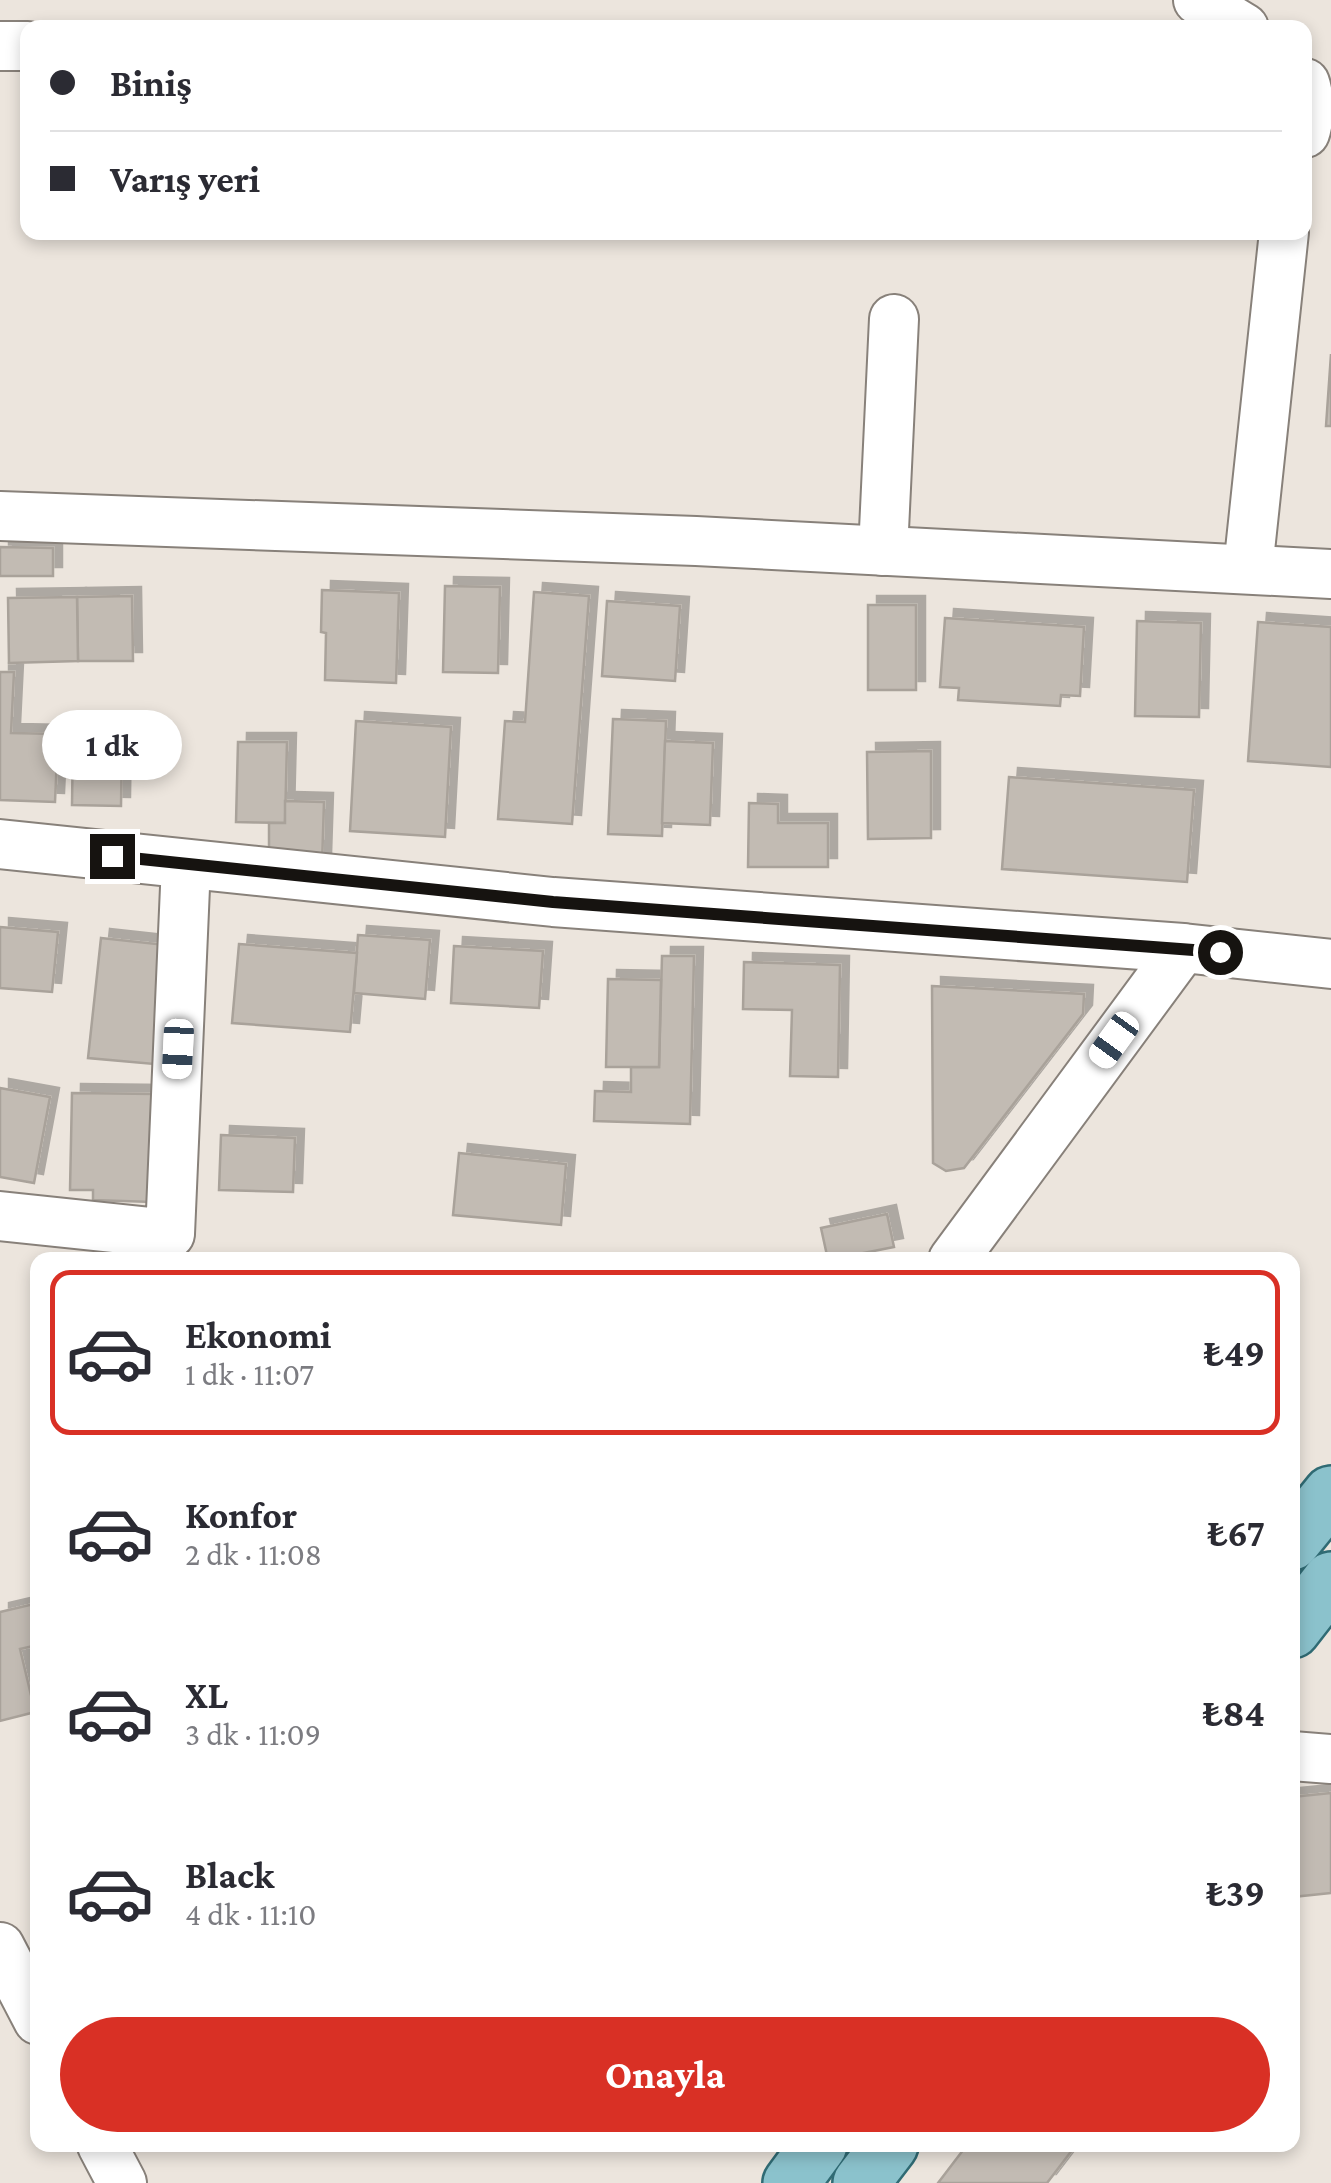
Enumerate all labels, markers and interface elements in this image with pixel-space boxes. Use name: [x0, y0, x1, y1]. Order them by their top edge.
text: Biniş: [110, 62, 192, 104]
text: Varış yeri: [110, 158, 260, 200]
callout: 1 dk: [42, 711, 182, 781]
text: 1 dk: [86, 727, 139, 763]
route end: [90, 834, 135, 879]
route start: [1198, 930, 1243, 975]
car: [1084, 1007, 1144, 1073]
car: [161, 1018, 195, 1080]
icon: car: [65, 1308, 155, 1398]
text: Ekonomi: [185, 1314, 331, 1356]
text: ₺49: [1204, 1332, 1265, 1374]
text: 1 dk · 11:07: [185, 1356, 314, 1392]
icon: car: [65, 1488, 155, 1578]
text: Konfor: [185, 1494, 297, 1536]
text: ₺67: [1207, 1512, 1265, 1554]
text: 2 dk · 11:08: [185, 1536, 322, 1572]
icon: car: [65, 1668, 155, 1758]
text: XL: [185, 1674, 228, 1716]
text: ₺84: [1203, 1692, 1265, 1734]
text: 3 dk · 11:09: [185, 1716, 321, 1752]
icon: car: [65, 1848, 155, 1938]
text: Black: [185, 1854, 274, 1896]
text: ₺39: [1206, 1872, 1265, 1914]
text: 4 dk · 11:10: [185, 1896, 316, 1932]
button: Onayla: [60, 2017, 1270, 2132]

